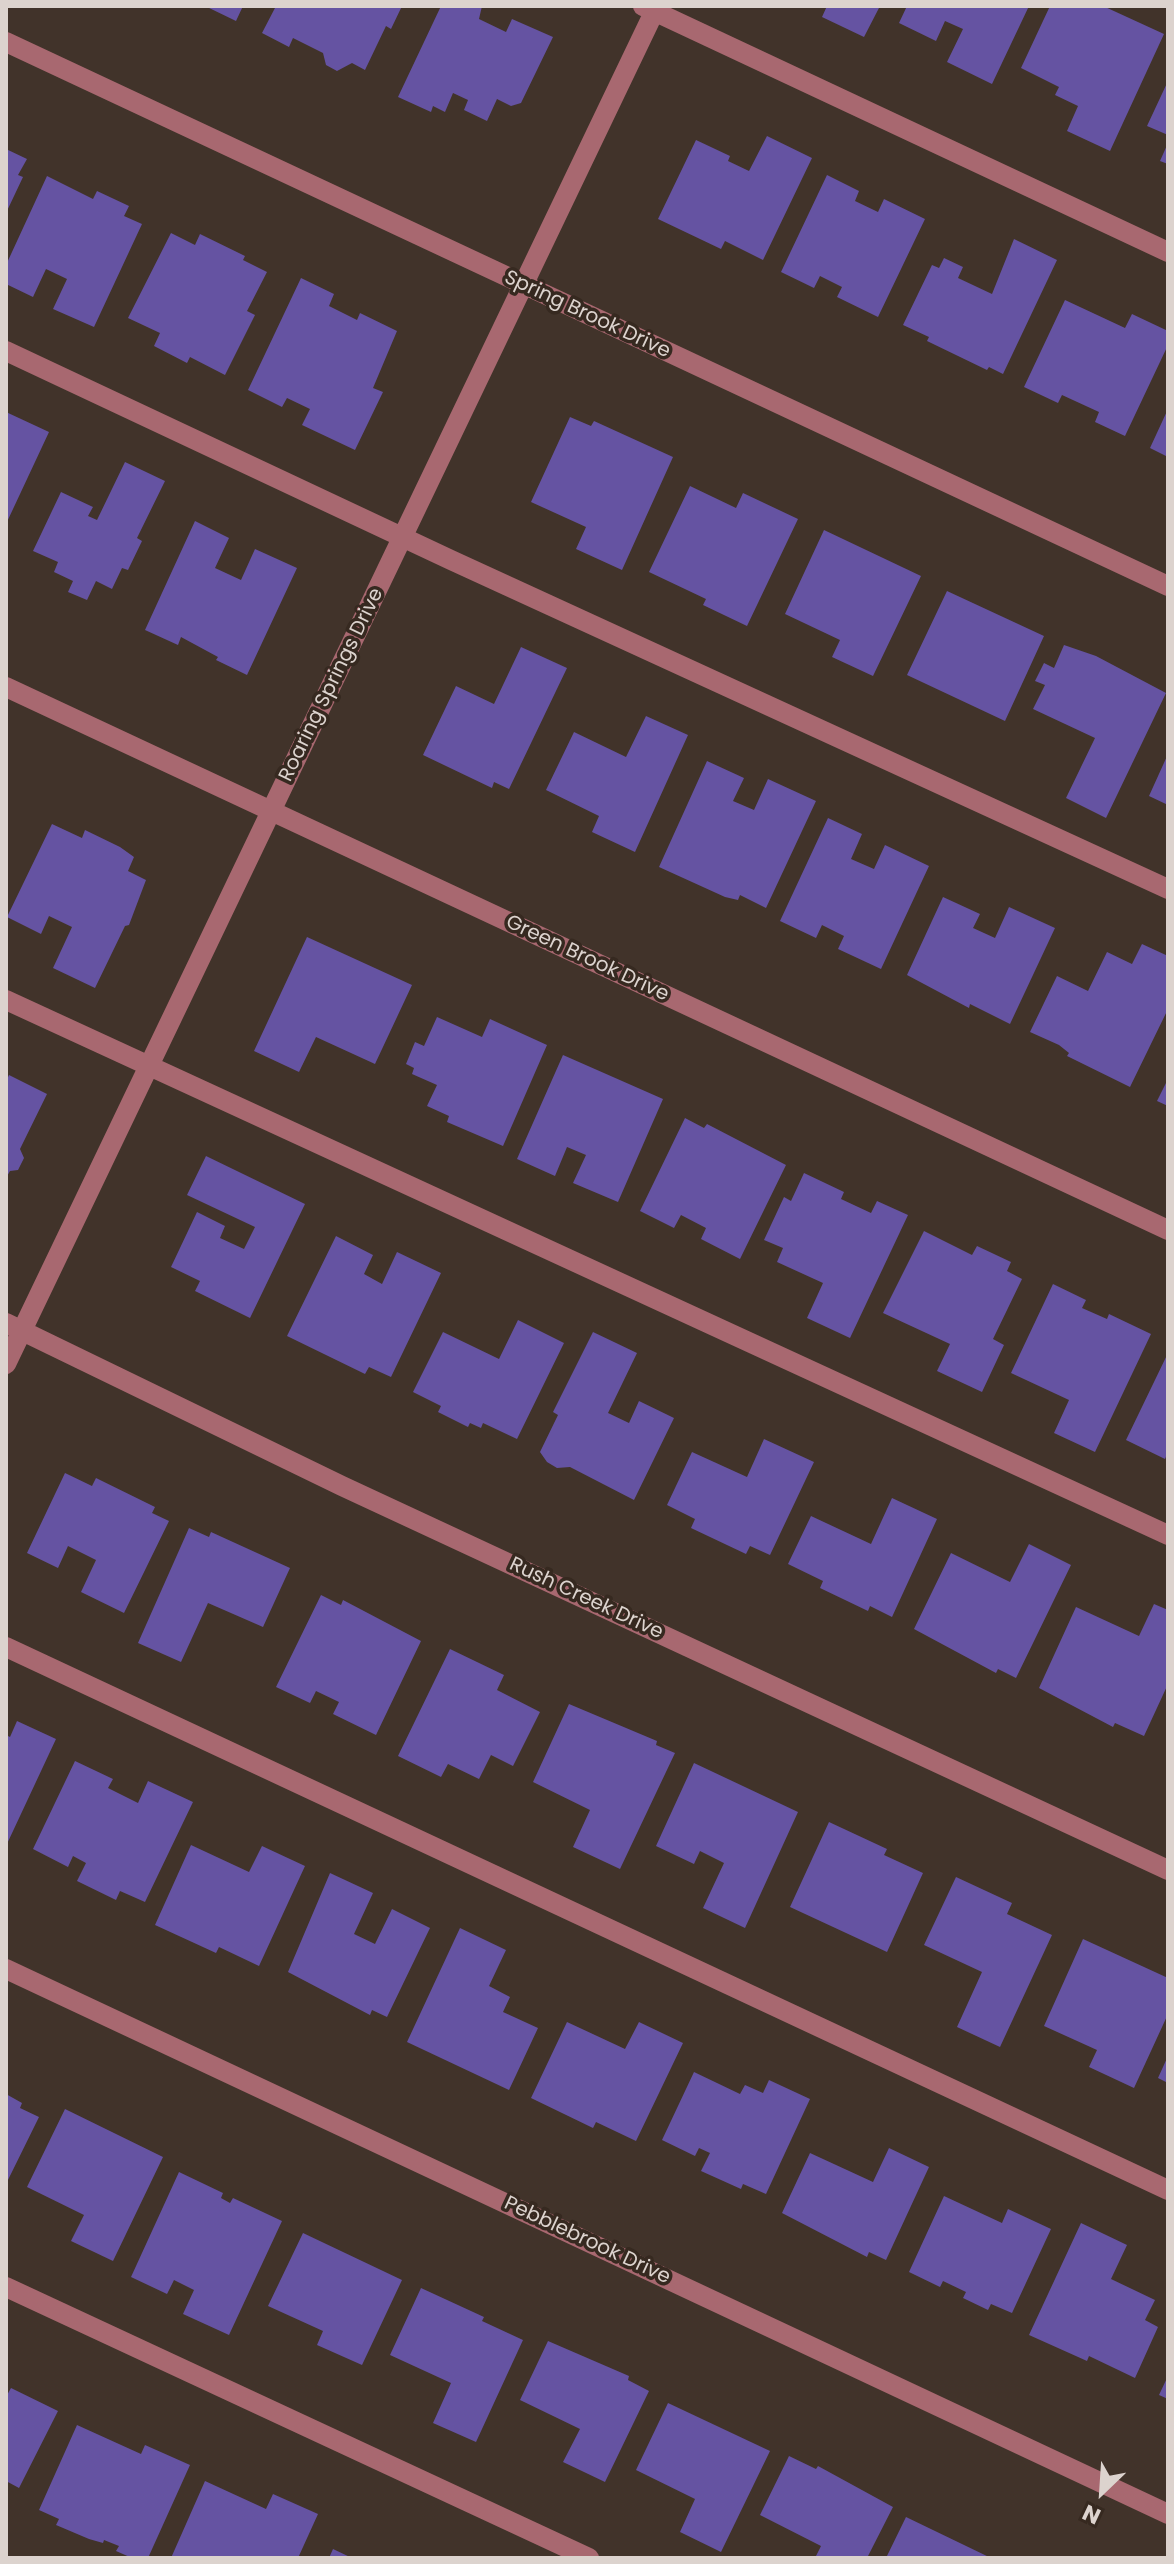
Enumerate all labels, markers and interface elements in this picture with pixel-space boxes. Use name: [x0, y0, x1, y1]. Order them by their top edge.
street label: Spring Brook Drive: [500, 266, 674, 364]
street label: Roaring Springs Drive: [275, 584, 389, 786]
street label: Green Brook Drive: [502, 911, 672, 1007]
street label: Rush Creek Drive: [505, 1553, 667, 1645]
street label: Pebblebrook Drive: [500, 2192, 674, 2290]
north arrow: [1062, 2452, 1142, 2532]
text: N: [1078, 2497, 1106, 2532]

